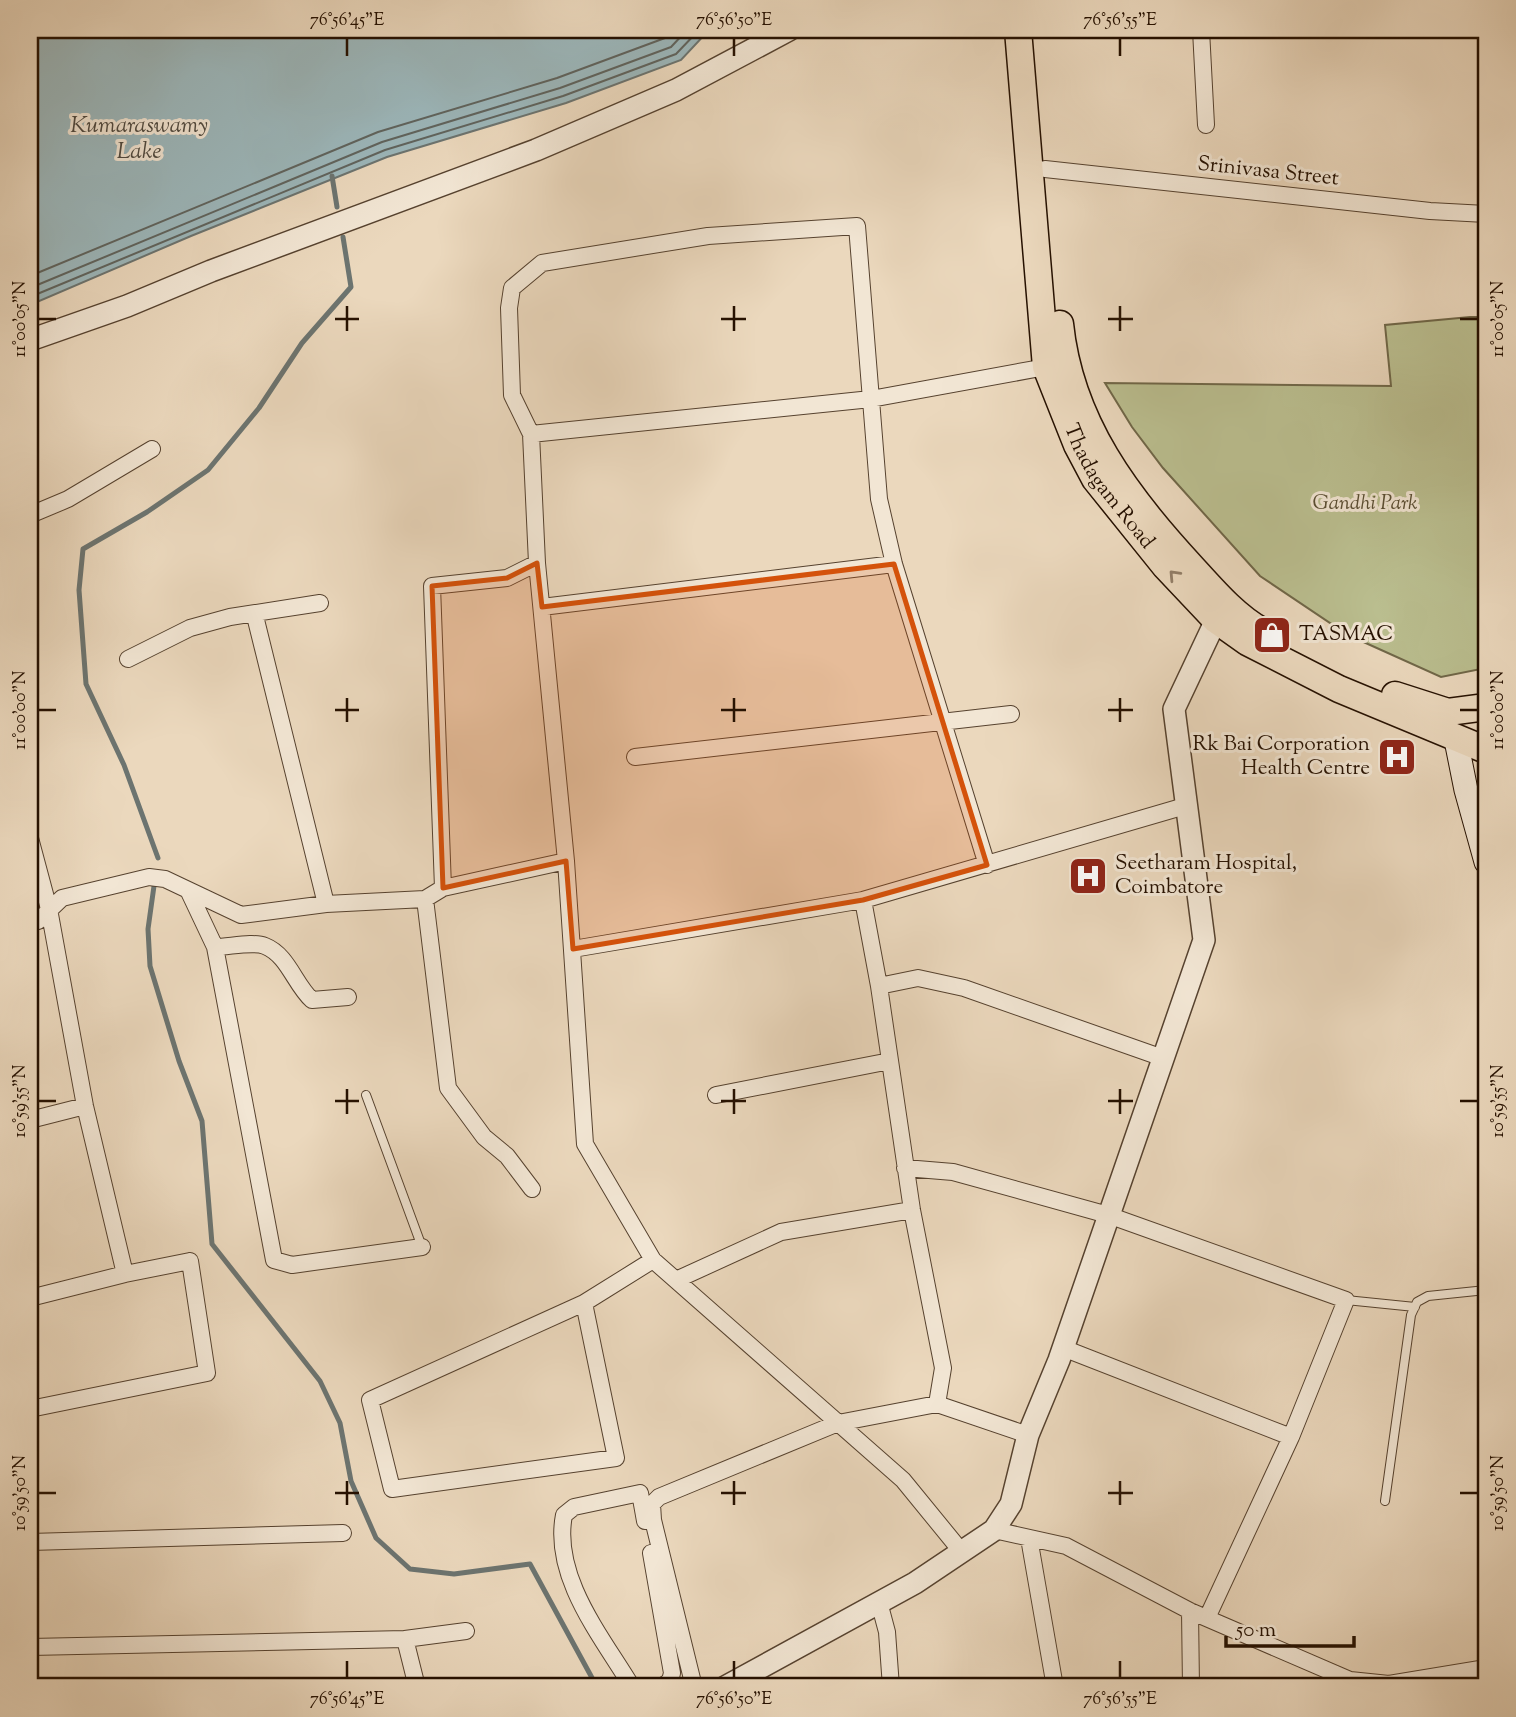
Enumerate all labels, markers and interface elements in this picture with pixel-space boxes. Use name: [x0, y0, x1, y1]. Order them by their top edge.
text: 76°56'45"E: [310, 8, 384, 34]
text: 76°56'50"E: [696, 8, 772, 34]
text: 76°56'55"E: [1083, 8, 1157, 34]
water label: Kumaraswamy Lake: [70, 110, 208, 169]
street label: Srinivasa Street: [1196, 150, 1340, 194]
text: 11°00'05"N: [8, 281, 34, 357]
text: 11°00'05"N: [1486, 281, 1512, 357]
street label: Thadagam Road: [1055, 419, 1161, 556]
park label: Gandhi Park: [1312, 489, 1418, 519]
one-way arrow: [1169, 570, 1182, 583]
shop icon: TASMAC: [1251, 614, 1293, 656]
place label: TASMAC: [1299, 620, 1393, 650]
text: 11°00'00"N: [8, 670, 34, 750]
text: 11°00'00"N: [1486, 670, 1512, 750]
place label: Rk Bai Corporation Health Centre: [1193, 730, 1370, 784]
hospital icon: Rk Bai Corporation Health Centre: [1376, 736, 1418, 778]
place label: Seetharam Hospital, Coimbatore: [1115, 849, 1297, 903]
hospital icon: Seetharam Hospital, Coimbatore: [1067, 855, 1109, 897]
text: 10°59'55"N: [8, 1064, 34, 1138]
text: 10°59'55"N: [1486, 1064, 1512, 1138]
text: 10°59'50"N: [8, 1455, 34, 1531]
text: 10°59'50"N: [1486, 1455, 1512, 1531]
scale bar: [1226, 1605, 1353, 1649]
text: 50 m: [1235, 1616, 1276, 1646]
text: 76°56'45"E: [310, 1687, 384, 1713]
text: 76°56'50"E: [696, 1687, 772, 1713]
text: 76°56'55"E: [1083, 1687, 1157, 1713]

